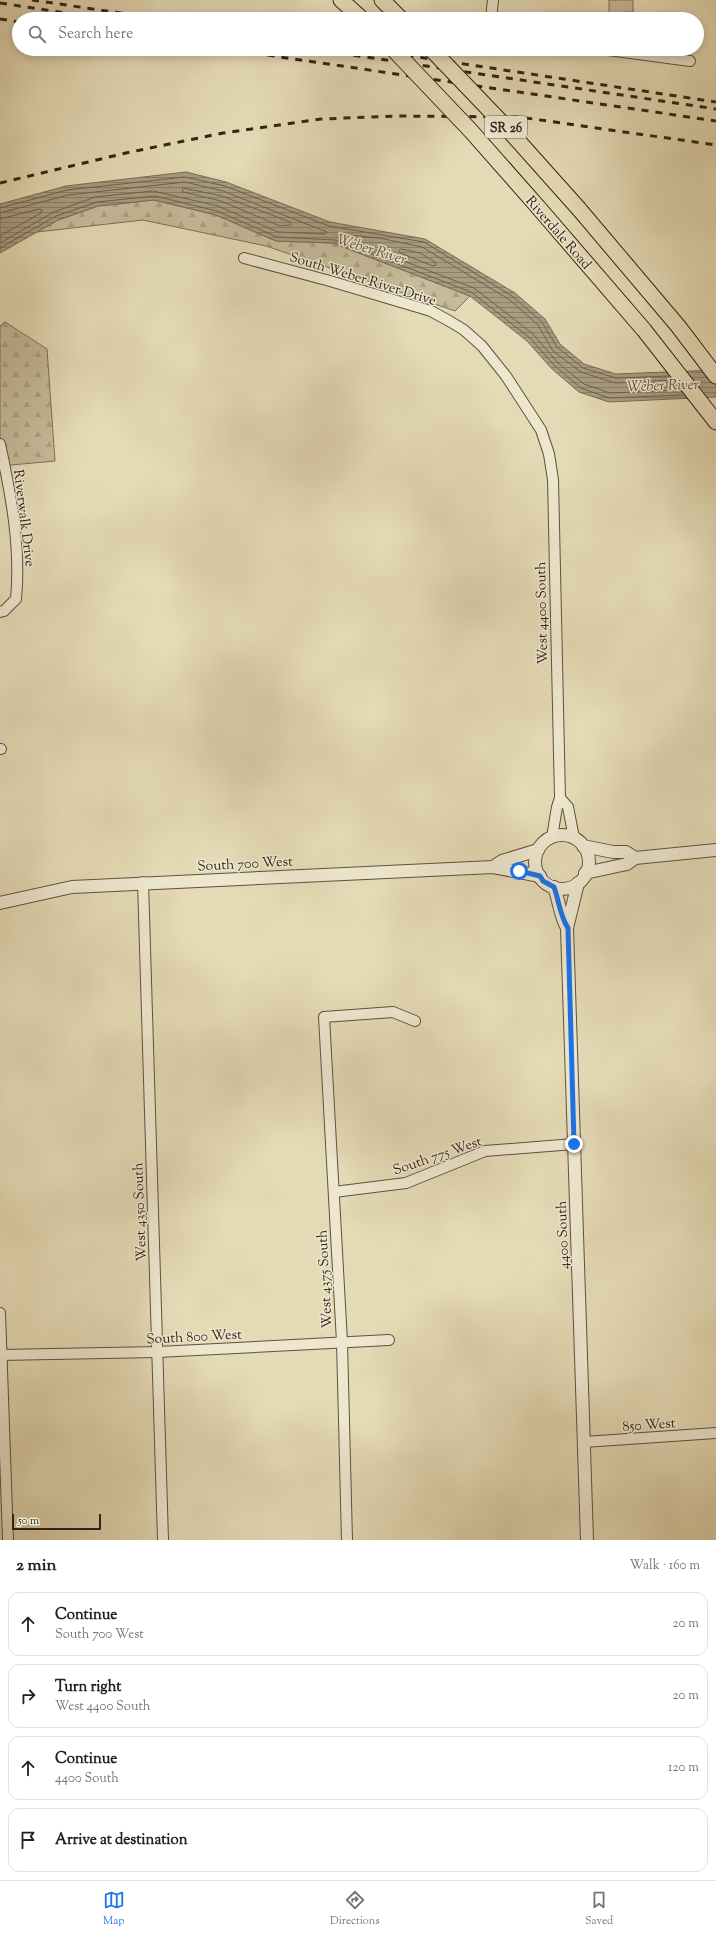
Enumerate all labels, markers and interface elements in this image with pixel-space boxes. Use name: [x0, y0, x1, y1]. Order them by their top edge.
search box: [12, 12, 704, 56]
icon: search: [26, 23, 48, 45]
text: Search here: [58, 24, 133, 45]
road number: SR 26: [485, 116, 527, 138]
street label: Riverdale Road: [520, 192, 595, 275]
water label: Weber River: [334, 230, 410, 271]
street label: South Weber River Drive: [287, 248, 438, 312]
water label: Weber River: [627, 375, 700, 398]
street label: Riverwalk Drive: [7, 468, 39, 568]
street label: West 4400 South: [532, 561, 554, 665]
street label: South 700 West: [197, 852, 294, 877]
route start: [510, 862, 528, 880]
street label: South 775 West: [390, 1132, 485, 1181]
route end: [565, 1135, 583, 1153]
street label: West 4350 South: [129, 1162, 153, 1262]
street label: 4400 South: [553, 1200, 575, 1270]
street label: West 4375 South: [313, 1229, 339, 1329]
street label: South 800 West: [146, 1325, 243, 1350]
street label: 850 West: [622, 1414, 677, 1438]
scale bar: [12, 1512, 101, 1531]
text: 50 m: [18, 1513, 39, 1529]
text: 2 min: [16, 1554, 57, 1578]
text: Walk · 160 m: [629, 1557, 700, 1575]
text: Continue: [55, 1605, 117, 1626]
icon: ahead: [17, 1613, 39, 1635]
text: 20 m: [673, 1615, 699, 1633]
text: South 700 West: [55, 1626, 144, 1644]
text: Turn right: [55, 1677, 121, 1698]
icon: right: [17, 1685, 39, 1707]
text: 20 m: [673, 1687, 699, 1705]
text: West 4400 South: [55, 1698, 151, 1716]
text: Continue: [55, 1749, 117, 1770]
icon: ahead: [17, 1757, 39, 1779]
text: 120 m: [668, 1759, 699, 1777]
text: 4400 South: [55, 1770, 119, 1788]
icon: arrive: [17, 1829, 39, 1851]
text: Arrive at destination: [55, 1830, 188, 1851]
tab: Map: [103, 1889, 125, 1929]
tab: Directions: [330, 1889, 380, 1929]
tab: Saved: [585, 1889, 613, 1929]

